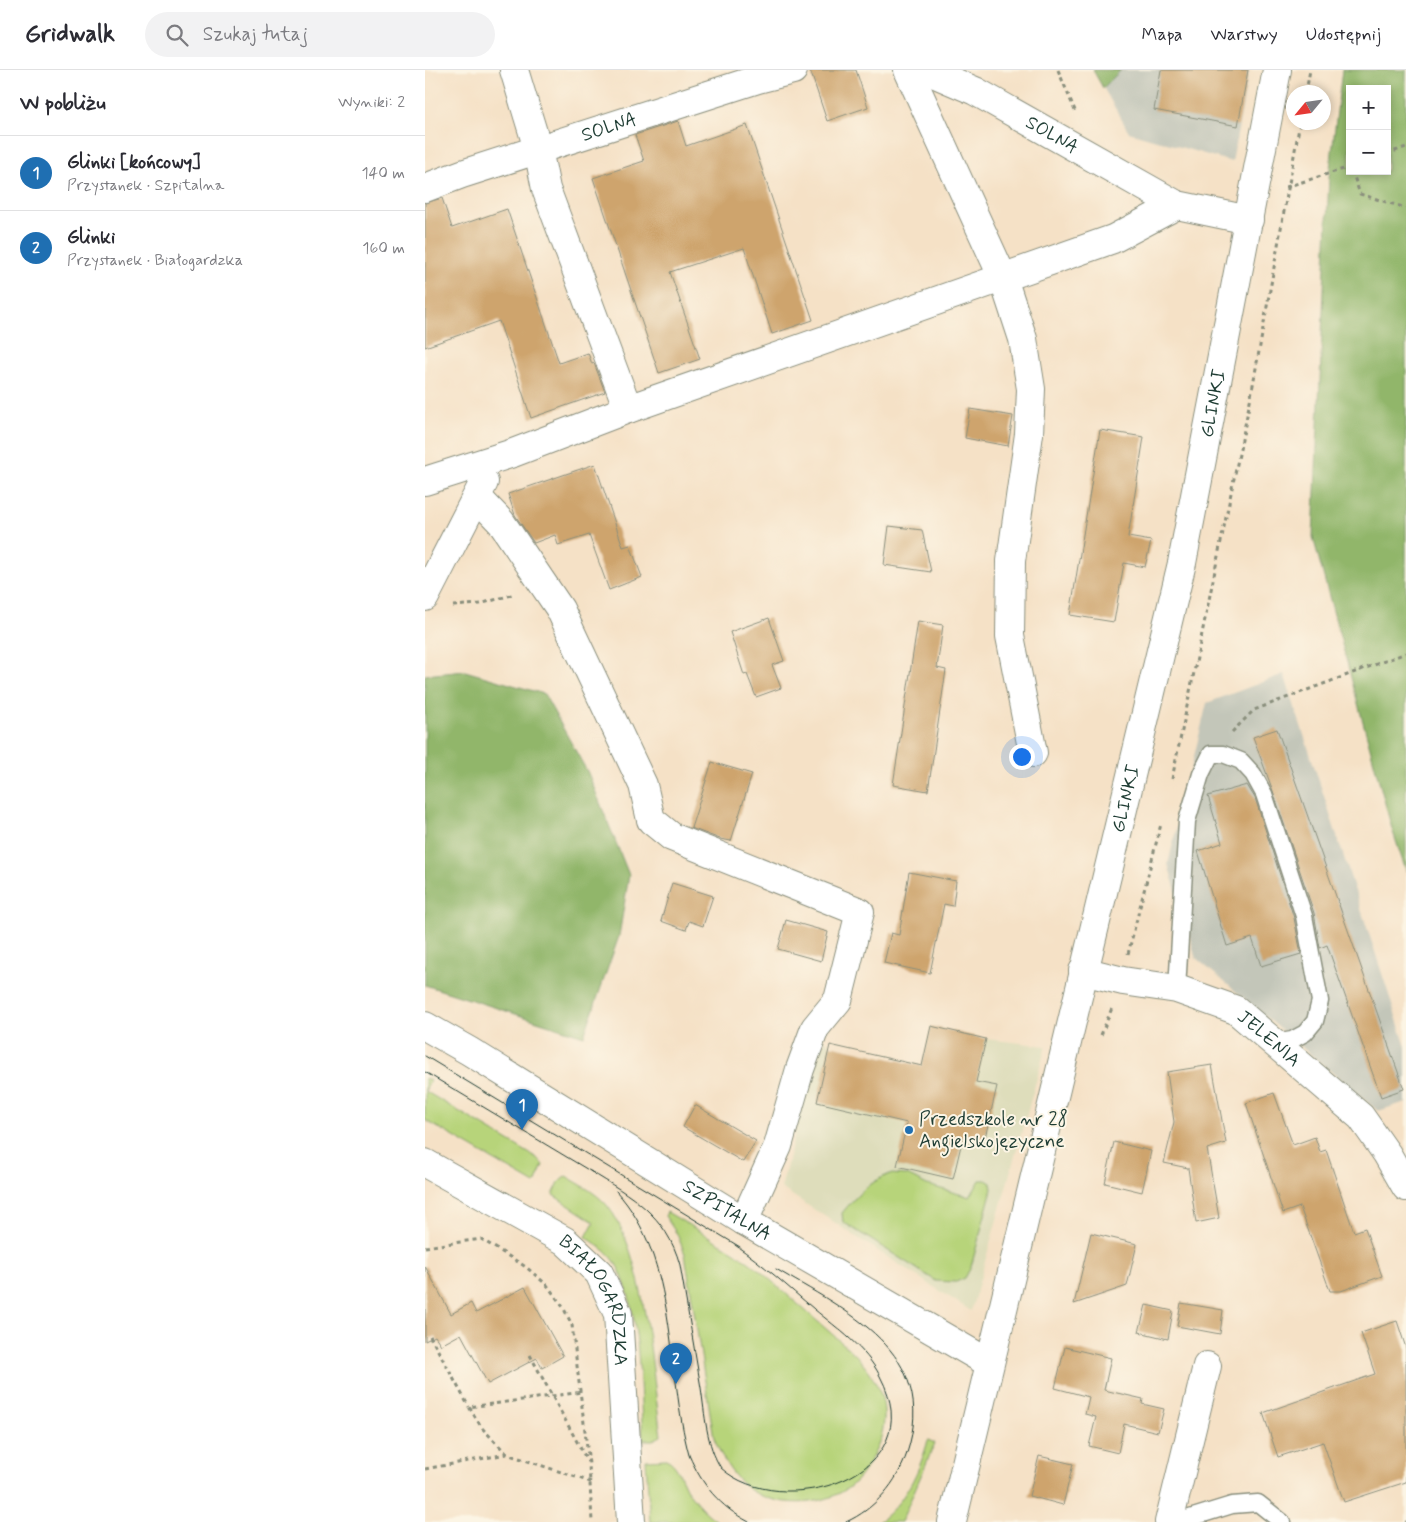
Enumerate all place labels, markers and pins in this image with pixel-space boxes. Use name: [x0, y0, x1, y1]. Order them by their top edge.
pin: 1: [506, 1089, 538, 1130]
place label: Przedszkole nr 28 Angielskojęzyczne: [919, 1107, 1068, 1157]
marker: Przedszkole nr 28 Angielskojęzyczne: [903, 1124, 915, 1136]
pin: 2: [660, 1343, 692, 1384]

